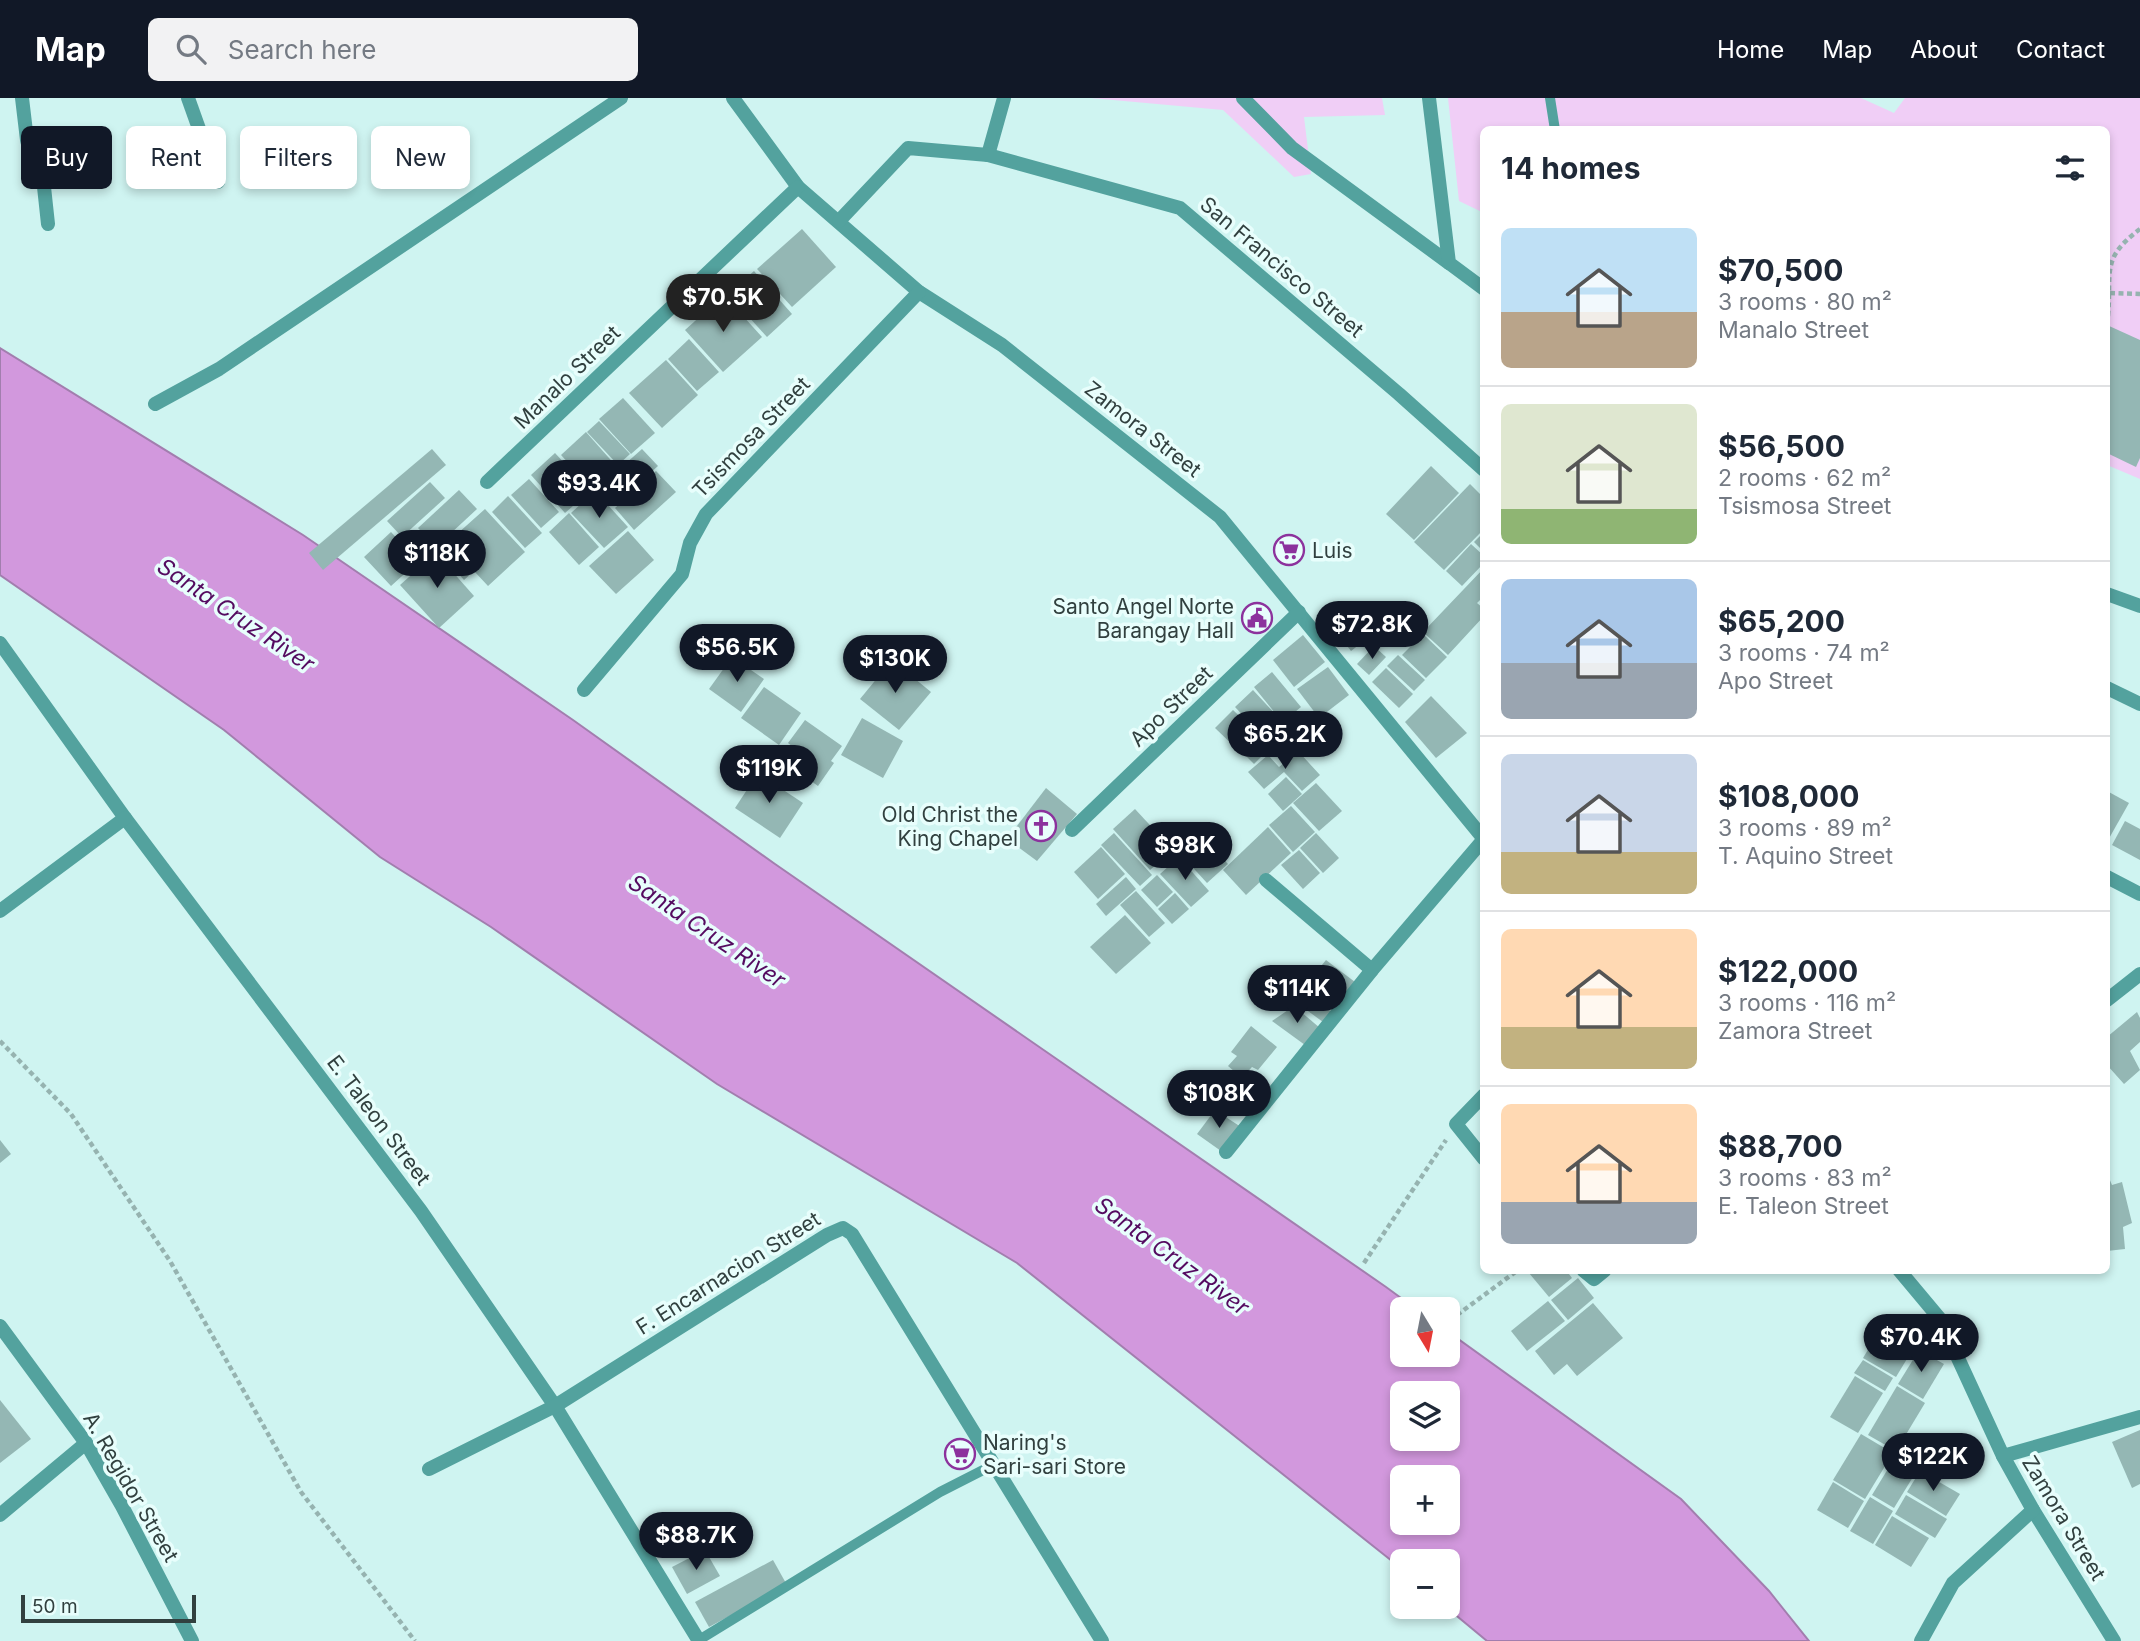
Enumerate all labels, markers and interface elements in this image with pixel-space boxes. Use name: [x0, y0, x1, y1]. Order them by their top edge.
search box: [148, 18, 638, 81]
text: Map: [35, 29, 106, 69]
icon: search: [172, 30, 210, 68]
text: Search here: [228, 34, 376, 65]
text: Home: [1717, 35, 1784, 64]
text: Map: [1822, 35, 1872, 64]
text: About: [1910, 35, 1978, 64]
text: Contact: [2016, 35, 2105, 64]
chip: Buy: [21, 126, 112, 189]
chip: Rent: [126, 126, 226, 189]
chip: Filters: [240, 126, 357, 189]
chip: New: [371, 126, 470, 189]
icon: filters: [2051, 149, 2089, 187]
text: 14 homes: [1501, 150, 1640, 186]
street label: San Francisco Street: [1195, 191, 1369, 343]
text: $70,500: [1718, 252, 1843, 288]
icon: home: [1557, 256, 1641, 340]
pin: $70.5K: [666, 274, 780, 334]
text: $70.5K: [682, 283, 764, 311]
text: 3 rooms · 80 m²: [1718, 288, 1892, 316]
text: Manalo Street: [1718, 316, 1869, 344]
street label: Manalo Street: [509, 320, 625, 434]
street label: Tsismosa Street: [687, 371, 815, 503]
street label: Zamora Street: [1080, 376, 1206, 482]
text: $56,500: [1718, 428, 1845, 464]
icon: home: [1557, 432, 1641, 516]
pin: $93.4K: [542, 460, 656, 520]
text: 2 rooms · 62 m²: [1718, 464, 1891, 492]
text: $93.4K: [557, 469, 641, 497]
text: Tsismosa Street: [1718, 492, 1891, 520]
pin: $118K: [388, 531, 486, 590]
supermarket icon: Luis: [1272, 533, 1306, 567]
place label: Luis: [1312, 538, 1352, 563]
text: $118K: [404, 539, 470, 567]
water label: Santa Cruz River: [152, 552, 321, 679]
place label: Santo Angel Norte Barangay Hall: [1053, 594, 1234, 643]
public building icon: Santo Angel Norte Barangay Hall: [1240, 601, 1274, 635]
pin: $72.8K: [1315, 602, 1429, 661]
text: $65,200: [1718, 603, 1845, 639]
icon: home: [1557, 607, 1641, 691]
text: $72.8K: [1331, 610, 1413, 638]
pin: $56.5K: [680, 624, 794, 684]
text: $56.5K: [696, 633, 778, 661]
pin: $130K: [846, 636, 944, 695]
text: 3 rooms · 74 m²: [1718, 639, 1890, 667]
text: $130K: [859, 644, 931, 672]
street label: Apo Street: [1125, 660, 1218, 751]
text: Apo Street: [1718, 667, 1833, 695]
pin: $65.2K: [1228, 712, 1342, 771]
text: $65.2K: [1244, 720, 1326, 748]
pin: $119K: [720, 746, 818, 805]
text: $119K: [736, 754, 802, 782]
text: $108,000: [1718, 778, 1860, 814]
icon: home: [1557, 782, 1641, 866]
place label: Old Christ the King Chapel: [882, 802, 1018, 851]
church icon: Old Christ the King Chapel: [1024, 809, 1058, 843]
text: 3 rooms · 89 m²: [1718, 814, 1892, 842]
pin: $98K: [1144, 822, 1226, 882]
text: $98K: [1154, 831, 1216, 859]
text: T. Aquino Street: [1718, 842, 1893, 870]
water label: Santa Cruz River: [623, 868, 792, 995]
text: $122,000: [1718, 953, 1858, 989]
icon: home: [1557, 957, 1641, 1041]
pin: $114K: [1248, 965, 1346, 1025]
text: $114K: [1264, 974, 1331, 1002]
text: 3 rooms · 116 m²: [1718, 989, 1896, 1017]
text: Zamora Street: [1718, 1017, 1872, 1045]
street label: E. Taleon Street: [322, 1050, 436, 1190]
pin: $108K: [1170, 1070, 1268, 1130]
text: $108K: [1183, 1079, 1255, 1107]
text: $88,700: [1718, 1128, 1843, 1164]
icon: home: [1557, 1132, 1641, 1216]
text: 3 rooms · 83 m²: [1718, 1164, 1892, 1192]
water label: Santa Cruz River: [1090, 1191, 1255, 1322]
text: E. Taleon Street: [1718, 1192, 1889, 1220]
street label: F. Encarnacion Street: [631, 1206, 825, 1340]
north arrow: [1390, 1297, 1460, 1367]
map controls: [1390, 1297, 1460, 1619]
pin: $70.4K: [1864, 1314, 1978, 1374]
text: $70.4K: [1880, 1323, 1962, 1351]
button: layers: [1390, 1381, 1460, 1451]
street label: A. Regidor Street: [78, 1408, 184, 1566]
place label: Naring's Sari-sari Store: [983, 1430, 1126, 1479]
pin: $122K: [1884, 1434, 1982, 1493]
supermarket icon: Naring's Sari-sari Store: [943, 1437, 977, 1471]
text: $122K: [1898, 1442, 1968, 1470]
street label: Zamora Street: [2017, 1451, 2111, 1585]
button: +: [1390, 1465, 1460, 1535]
pin: $88.7K: [639, 1512, 753, 1572]
text: $88.7K: [655, 1521, 737, 1549]
button: −: [1390, 1549, 1460, 1619]
scale bar: [21, 1592, 196, 1624]
text: 50 m: [32, 1595, 78, 1618]

